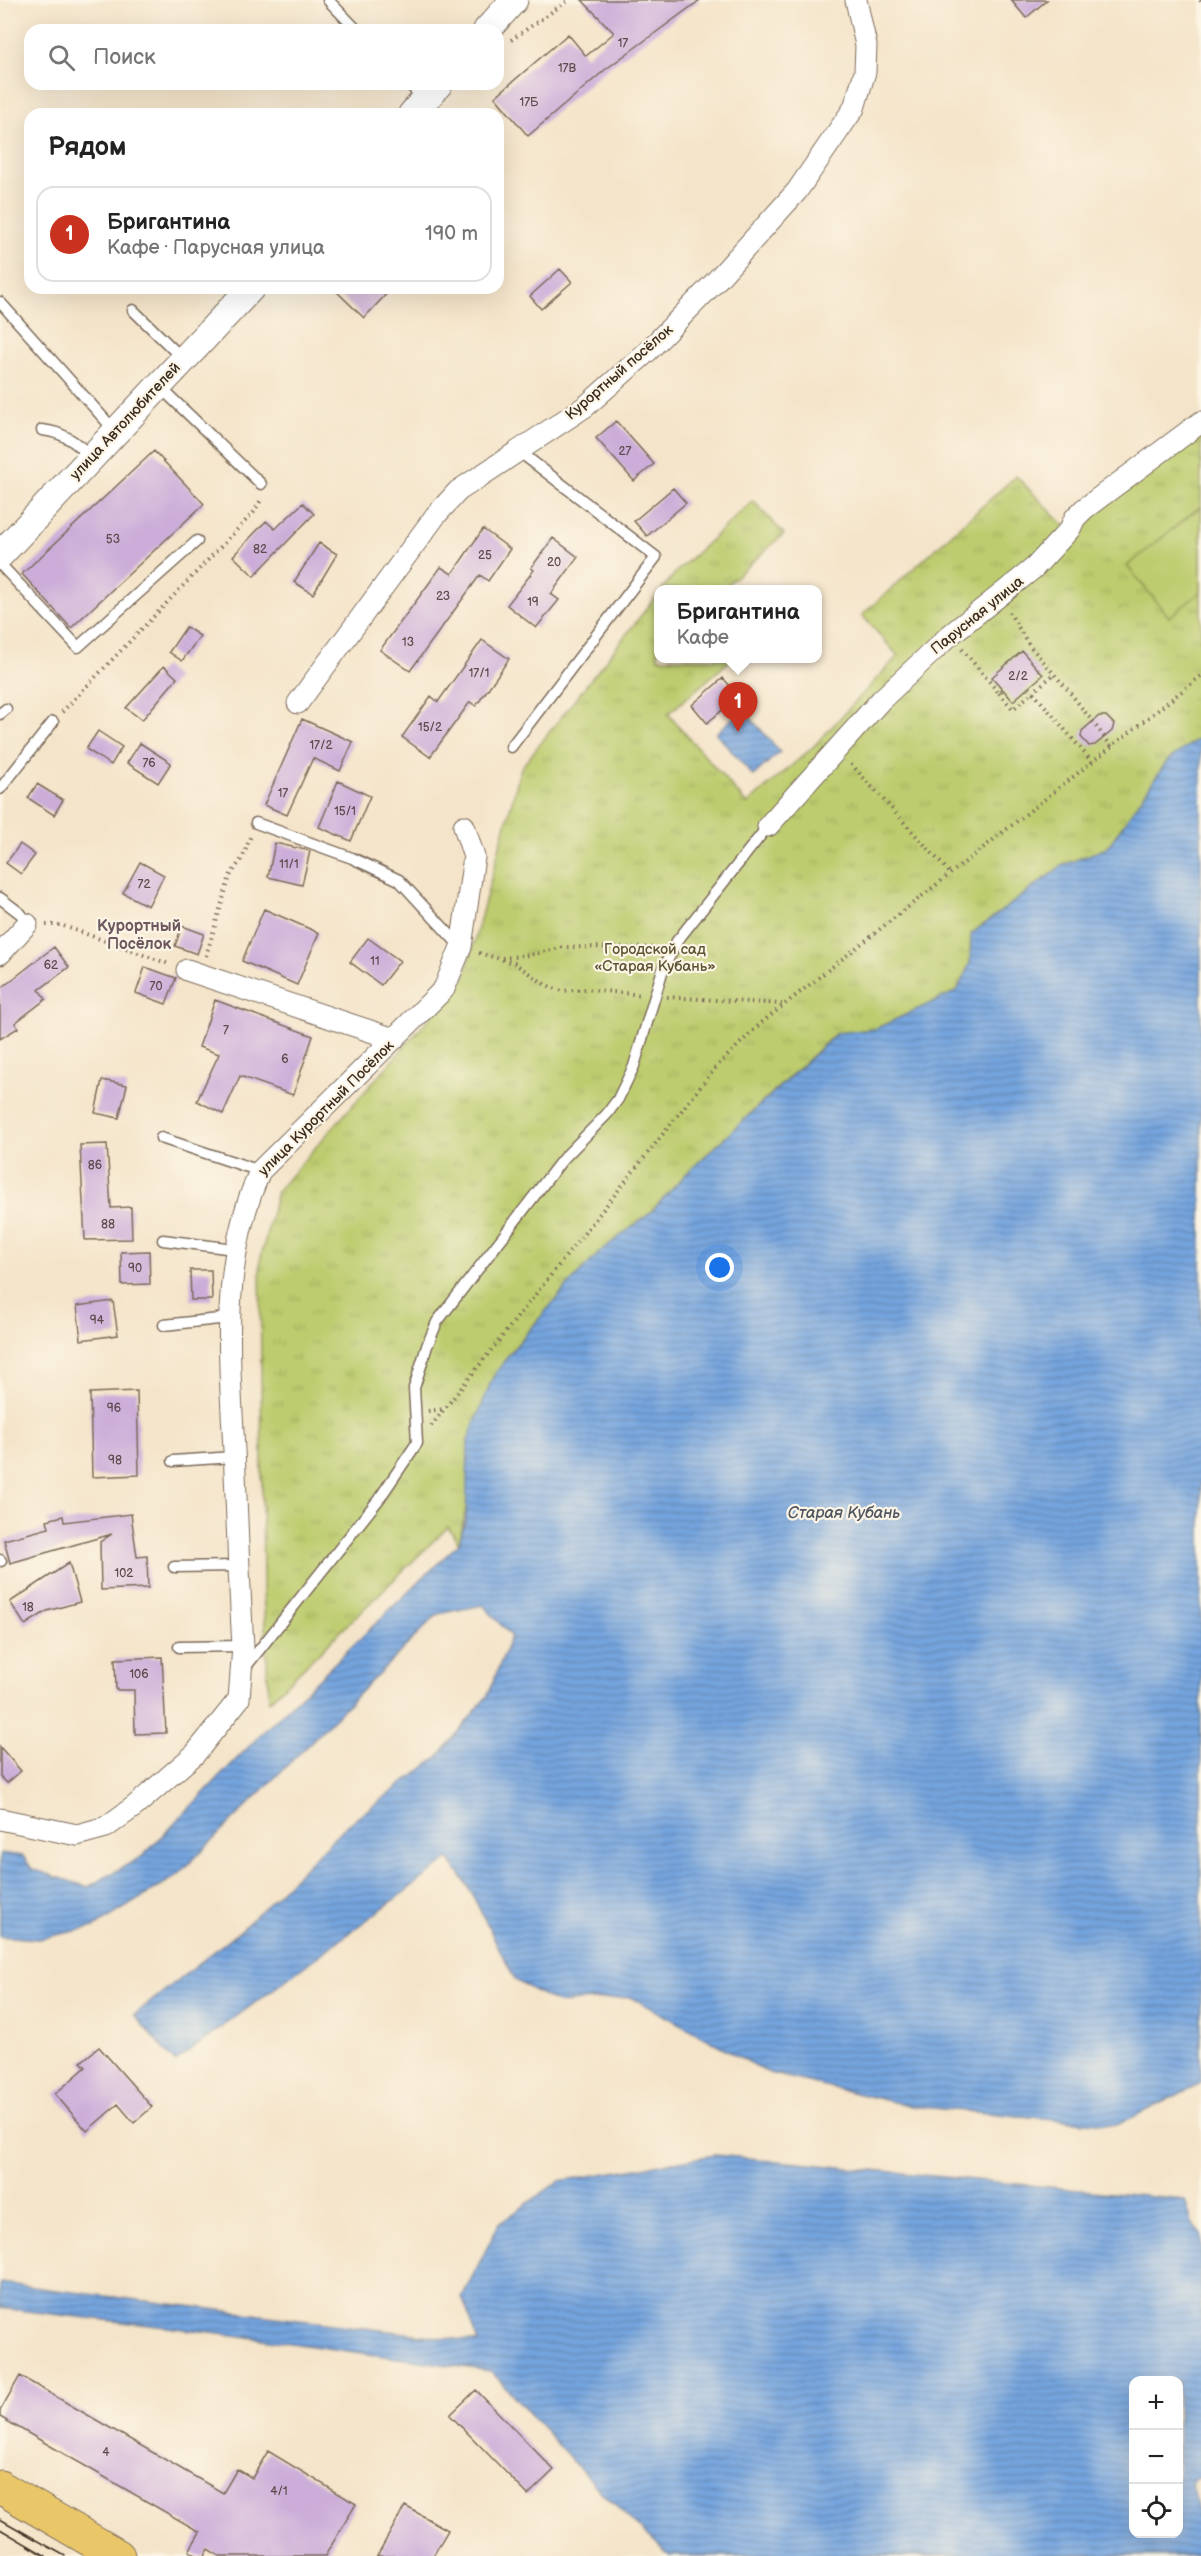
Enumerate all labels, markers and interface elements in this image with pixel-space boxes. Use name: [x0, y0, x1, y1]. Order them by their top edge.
search box: [24, 24, 504, 90]
house number: 17: [618, 36, 628, 51]
icon: search: [45, 41, 78, 74]
text: Поиск: [93, 44, 156, 71]
house number: 17В: [558, 61, 576, 76]
house number: 17Б: [520, 95, 539, 110]
text: Рядом: [48, 132, 126, 163]
text: Бригантина: [107, 209, 230, 236]
text: 1: [65, 222, 74, 246]
text: 190 m: [425, 222, 478, 246]
text: Кафе · Парусная улица: [107, 236, 325, 260]
street label: Курортный посёлок: [562, 320, 677, 424]
street label: улица Автолюбителей: [66, 359, 185, 484]
house number: 27: [619, 444, 632, 459]
house number: 53: [106, 532, 120, 547]
house number: 82: [253, 542, 267, 557]
house number: 25: [478, 548, 492, 563]
house number: 20: [547, 555, 561, 570]
street label: Парусная улица: [927, 572, 1028, 659]
popup: [654, 585, 822, 663]
house number: 23: [436, 589, 450, 604]
house number: 19: [527, 595, 539, 610]
text: Бригантина: [676, 599, 800, 626]
text: Кафе: [676, 626, 729, 650]
house number: 13: [402, 635, 414, 650]
house number: 17/1: [469, 666, 489, 681]
house number: 2/2: [1008, 669, 1028, 684]
pin: 1: [718, 682, 758, 732]
house number: 15/2: [418, 720, 442, 735]
house number: 17/2: [309, 738, 333, 753]
house number: 76: [142, 756, 156, 771]
house number: 17: [278, 786, 288, 801]
house number: 15/1: [334, 804, 356, 819]
house number: 11/1: [279, 857, 299, 872]
house number: 72: [138, 877, 150, 892]
district label: Курортный Посёлок: [97, 917, 181, 954]
park label: Городской сад «Старая Кубань»: [594, 940, 716, 976]
house number: 11: [370, 954, 380, 969]
house number: 62: [44, 958, 58, 973]
house number: 70: [150, 979, 162, 994]
house number: 7: [223, 1023, 229, 1038]
street label: улица Курортный Посёлок: [254, 1036, 398, 1180]
house number: 6: [281, 1052, 289, 1067]
house number: 86: [88, 1158, 102, 1173]
house number: 88: [101, 1217, 115, 1232]
your location: [705, 1253, 734, 1282]
house number: 90: [128, 1261, 142, 1276]
house number: 94: [90, 1313, 105, 1328]
house number: 96: [107, 1401, 121, 1416]
house number: 98: [108, 1453, 122, 1468]
water label: Старая Кубань: [788, 1504, 900, 1523]
house number: 102: [115, 1566, 133, 1581]
house number: 18: [22, 1600, 34, 1615]
house number: 106: [129, 1667, 149, 1682]
map controls: [1129, 2376, 1183, 2538]
button: +: [1129, 2376, 1183, 2430]
button: −: [1129, 2430, 1183, 2484]
house number: 4: [102, 2445, 110, 2460]
house number: 4/1: [270, 2484, 288, 2499]
button: locate: [1129, 2484, 1183, 2538]

